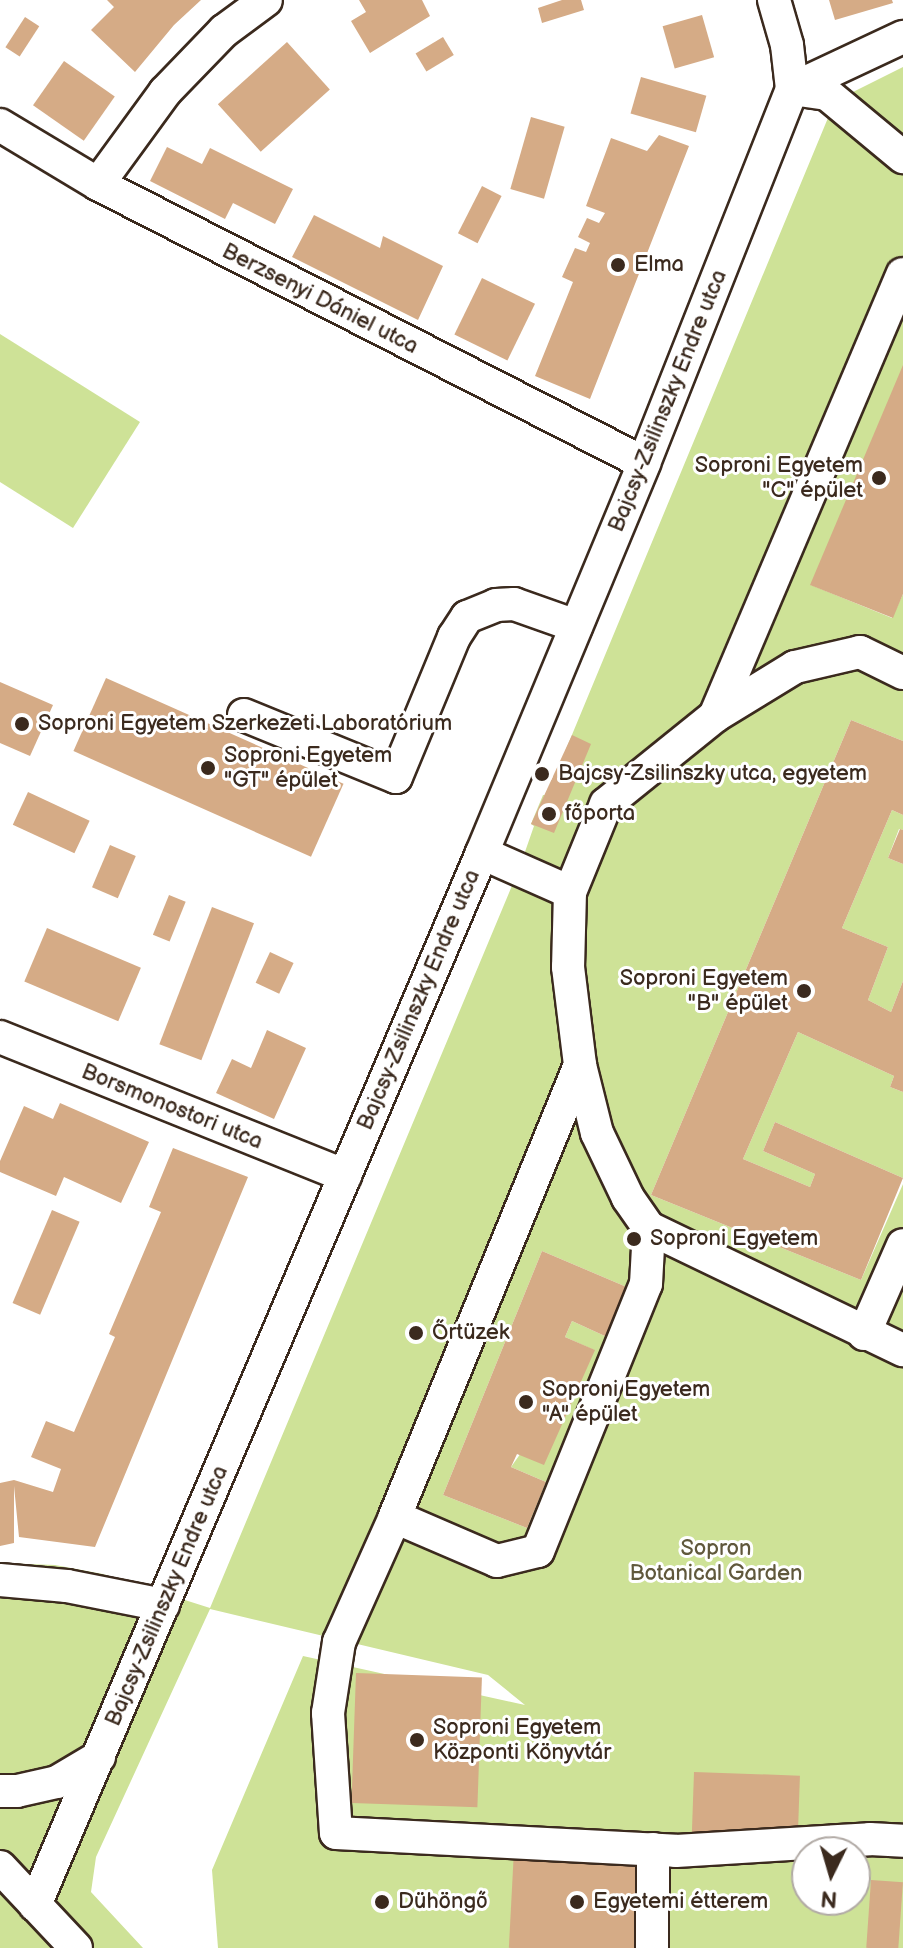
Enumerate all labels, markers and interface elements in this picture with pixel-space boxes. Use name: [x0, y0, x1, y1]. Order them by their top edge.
street label: Berzsenyi Dániel utca: [218, 238, 422, 360]
place label: Elma: [634, 252, 684, 278]
marker: Elma: [609, 256, 627, 274]
street label: Bajcsy-Zsilinszky Endre utca: [603, 265, 733, 537]
place label: Soproni Egyetem "C" épület: [695, 452, 863, 504]
marker: Soproni Egyetem "C" épület: [870, 469, 888, 487]
place label: Soproni Egyetem Szerkezeti Laboratórium: [38, 711, 453, 737]
marker: Soproni Egyetem Szerkezeti Laboratórium: [13, 715, 31, 733]
place label: Soproni Egyetem "GT" épület: [224, 742, 392, 794]
marker: Soproni Egyetem "GT" épület: [199, 759, 217, 777]
place label: Bajcsy-Zsilinszky utca, egyetem: [558, 761, 868, 787]
marker: Bajcsy-Zsilinszky utca, egyetem: [533, 765, 551, 783]
place label: főporta: [565, 801, 635, 827]
marker: főporta: [540, 805, 558, 823]
street label: Bajcsy-Zsilinszky Endre utca: [352, 865, 486, 1135]
place label: Soproni Egyetem "B" épület: [620, 965, 788, 1016]
marker: Soproni Egyetem "B" épület: [795, 982, 813, 1000]
street label: Borsmonostori utca: [78, 1059, 266, 1155]
place label: Soproni Egyetem: [650, 1226, 818, 1252]
marker: Soproni Egyetem: [625, 1230, 643, 1248]
place label: Őrtüzek: [432, 1320, 510, 1346]
marker: Őrtüzek: [407, 1324, 425, 1342]
place label: Soproni Egyetem "A" épület: [542, 1376, 710, 1428]
marker: Soproni Egyetem "A" épület: [517, 1393, 535, 1411]
street label: Bajcsy-Zsilinszky Endre utca: [100, 1461, 234, 1731]
park label: Sopron Botanical Garden: [630, 1535, 802, 1586]
place label: Soproni Egyetem Központi Könyvtár: [433, 1714, 611, 1766]
marker: Soproni Egyetem Központi Könyvtár: [408, 1731, 426, 1749]
north arrow: [791, 1836, 871, 1916]
text: N: [820, 1884, 838, 1913]
place label: Dühöngő: [398, 1889, 488, 1915]
place label: Egyetemi étterem: [593, 1889, 768, 1915]
marker: Dühöngő: [373, 1893, 391, 1911]
marker: Egyetemi étterem: [568, 1893, 586, 1911]

